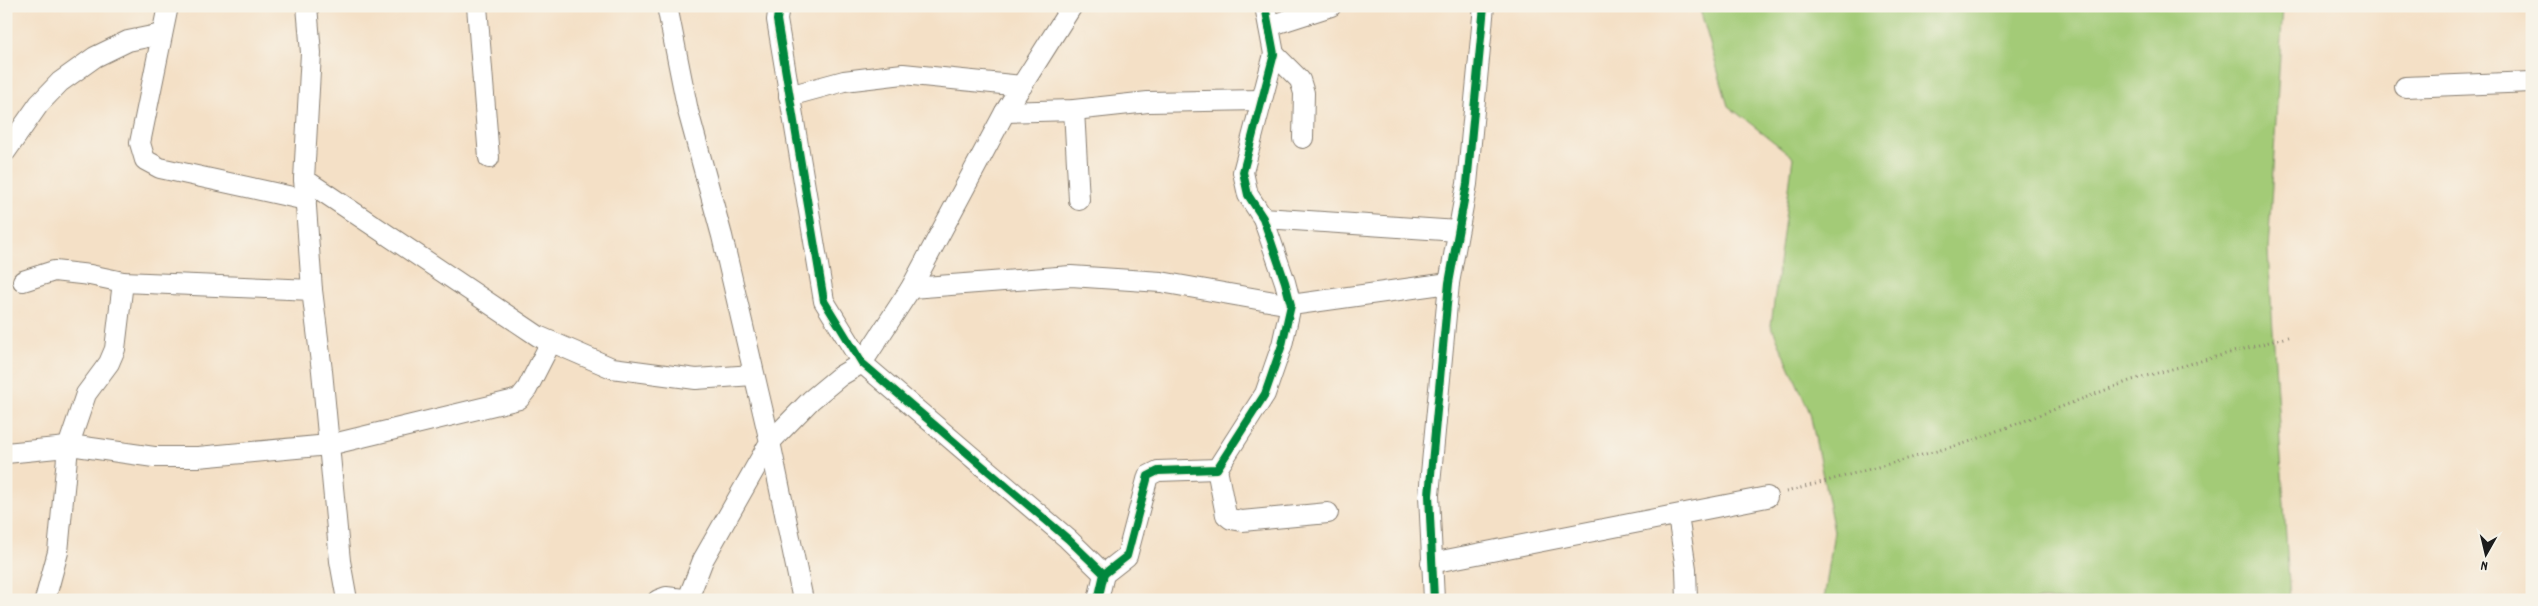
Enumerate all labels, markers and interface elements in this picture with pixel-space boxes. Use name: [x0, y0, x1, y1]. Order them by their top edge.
north arrow: [2460, 528, 2510, 578]
text: N: [2480, 554, 2489, 575]

